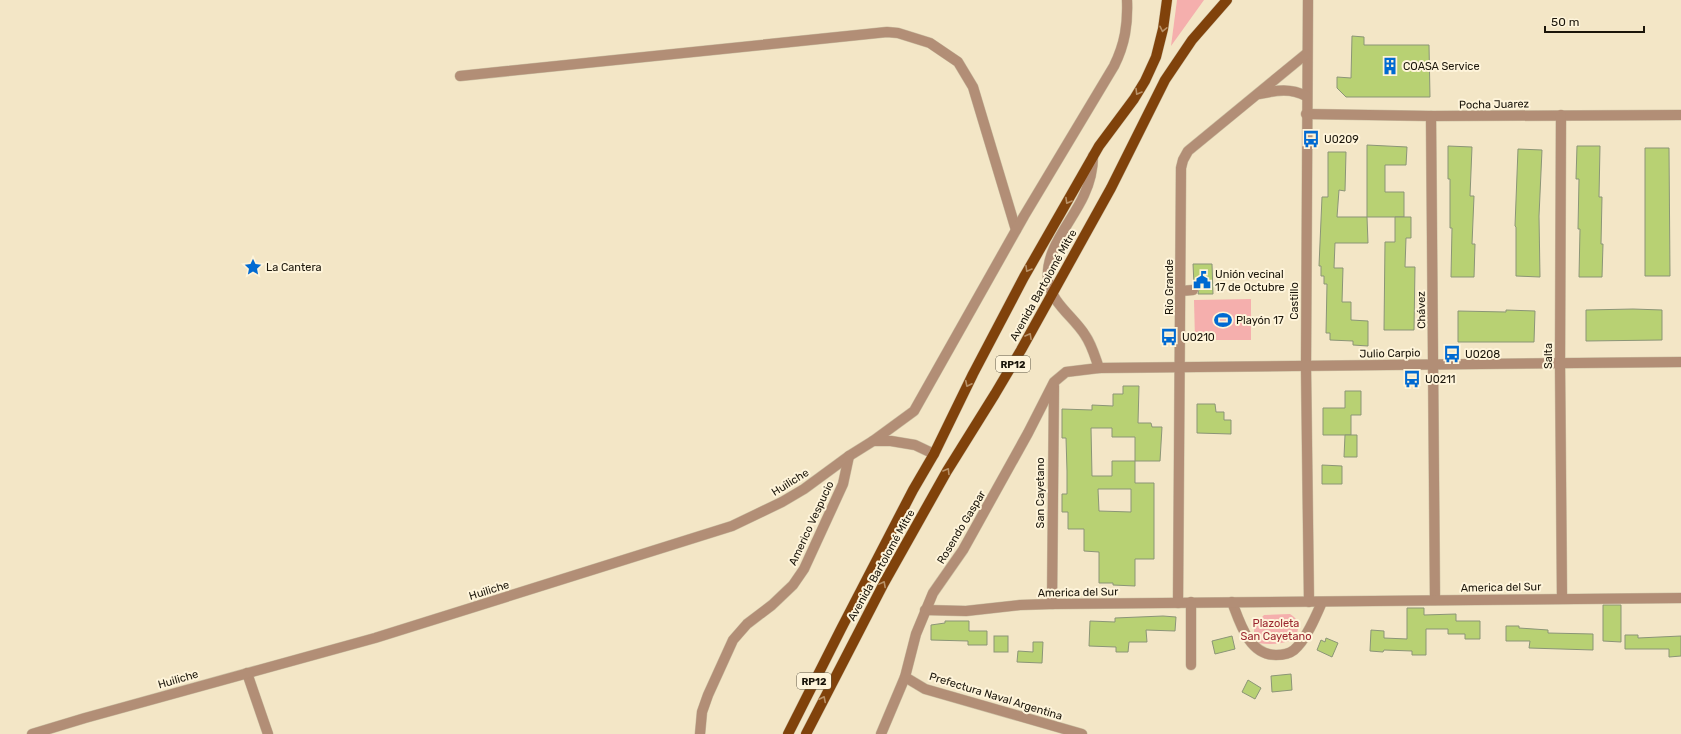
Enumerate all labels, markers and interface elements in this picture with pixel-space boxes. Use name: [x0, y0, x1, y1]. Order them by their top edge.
scale bar: [1545, 8, 1644, 34]
text: 50 m: [1551, 15, 1579, 29]
one-way arrow: [1159, 26, 1168, 32]
building icon: COASA Service: [1380, 56, 1400, 76]
place label: COASA Service: [1403, 60, 1480, 73]
one-way arrow: [1136, 88, 1143, 95]
street label: Pocha Juarez: [1459, 97, 1530, 112]
bus stop icon: U0209: [1301, 129, 1321, 149]
place label: U0209: [1324, 133, 1359, 146]
one-way arrow: [1065, 197, 1072, 204]
street label: Avenida Bartolomé Mitre: [1007, 227, 1080, 343]
place icon: La Cantera: [243, 257, 263, 277]
street label: Río Grande: [1163, 259, 1176, 315]
place label: La Cantera: [266, 261, 322, 274]
one-way arrow: [1026, 265, 1033, 272]
place label: Unión vecinal 17 de Octubre: [1215, 268, 1285, 294]
public building icon: Unión vecinal 17 de Octubre: [1192, 270, 1212, 290]
street label: Castillo: [1288, 282, 1301, 320]
street label: Chávez: [1415, 291, 1428, 329]
sports icon: Playón 17: [1213, 310, 1233, 330]
place label: Playón 17: [1236, 314, 1284, 327]
bus stop icon: U0210: [1159, 327, 1179, 347]
place label: U0210: [1182, 331, 1215, 344]
one-way arrow: [1025, 332, 1032, 340]
street label: Salta: [1542, 343, 1555, 369]
bus stop icon: U0208: [1442, 344, 1462, 364]
street label: Julio Carpio: [1359, 346, 1421, 361]
place label: U0208: [1465, 348, 1500, 361]
road number: RP12: [996, 356, 1030, 372]
bus stop icon: U0211: [1402, 369, 1422, 389]
place label: U0211: [1425, 373, 1456, 386]
one-way arrow: [965, 380, 973, 387]
street label: San Cayetano: [1034, 458, 1047, 528]
street label: Huiliche: [769, 466, 811, 499]
one-way arrow: [943, 468, 950, 475]
street label: Americo Vespucio: [786, 479, 837, 567]
street label: Rosendo Gaspar: [934, 487, 989, 566]
street label: Avenida Bartolomé Mitre: [845, 507, 918, 623]
street label: Huiliche: [467, 578, 511, 603]
street label: America del Sur: [1461, 580, 1542, 595]
one-way arrow: [879, 581, 886, 588]
street label: America del Sur: [1038, 585, 1119, 600]
park label: Plazoleta San Cayetano: [1241, 617, 1311, 643]
street label: Huiliche: [156, 668, 200, 691]
street label: Prefectura Naval Argentina: [928, 670, 1064, 723]
road number: RP12: [797, 673, 831, 689]
one-way arrow: [819, 696, 826, 703]

